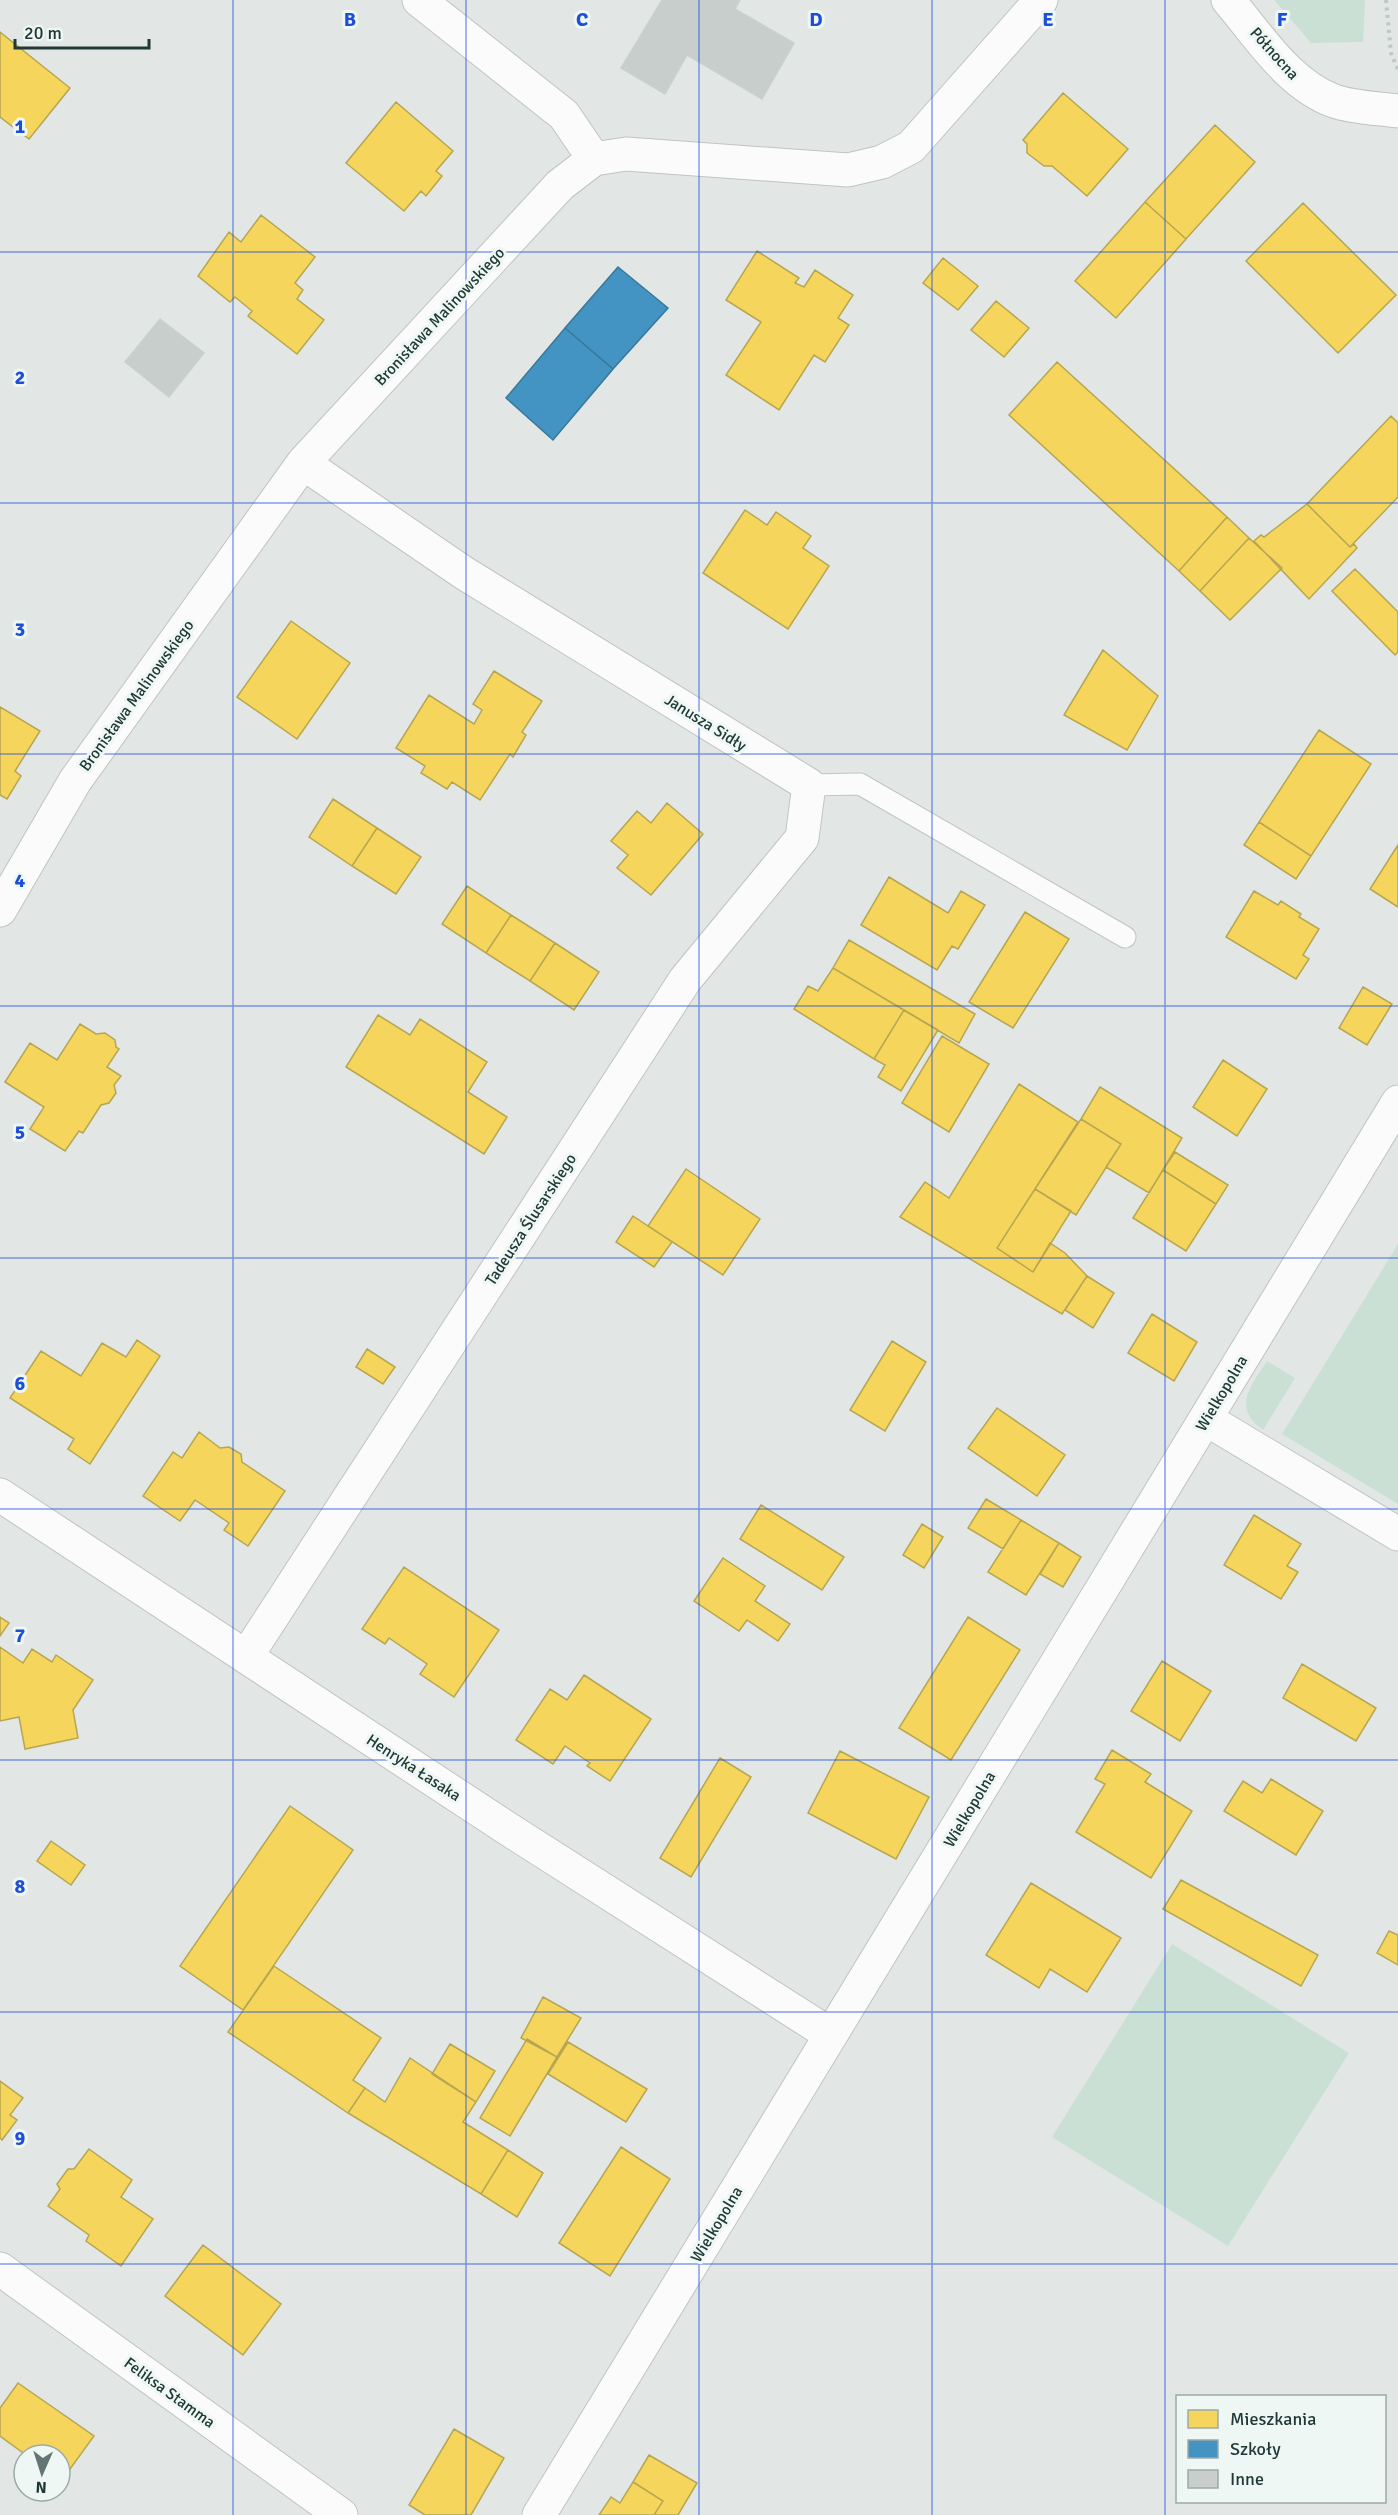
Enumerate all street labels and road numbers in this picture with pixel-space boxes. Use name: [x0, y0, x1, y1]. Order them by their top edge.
street label: Północna: [1246, 23, 1303, 84]
street label: Bronisława Malinowskiego: [370, 243, 509, 390]
street label: Bronisława Malinowskiego: [75, 616, 198, 775]
street label: Janusza Sidły: [661, 690, 751, 756]
street label: Tadeusza Ślusarskiego: [481, 1150, 581, 1289]
street label: Wielkopolna: [1191, 1352, 1252, 1435]
street label: Henryka Łasaka: [362, 1730, 464, 1806]
street label: Wielkopolna: [939, 1768, 1000, 1851]
street label: Wielkopolna: [686, 2183, 747, 2266]
street label: Feliksa Stamma: [120, 2353, 219, 2433]

